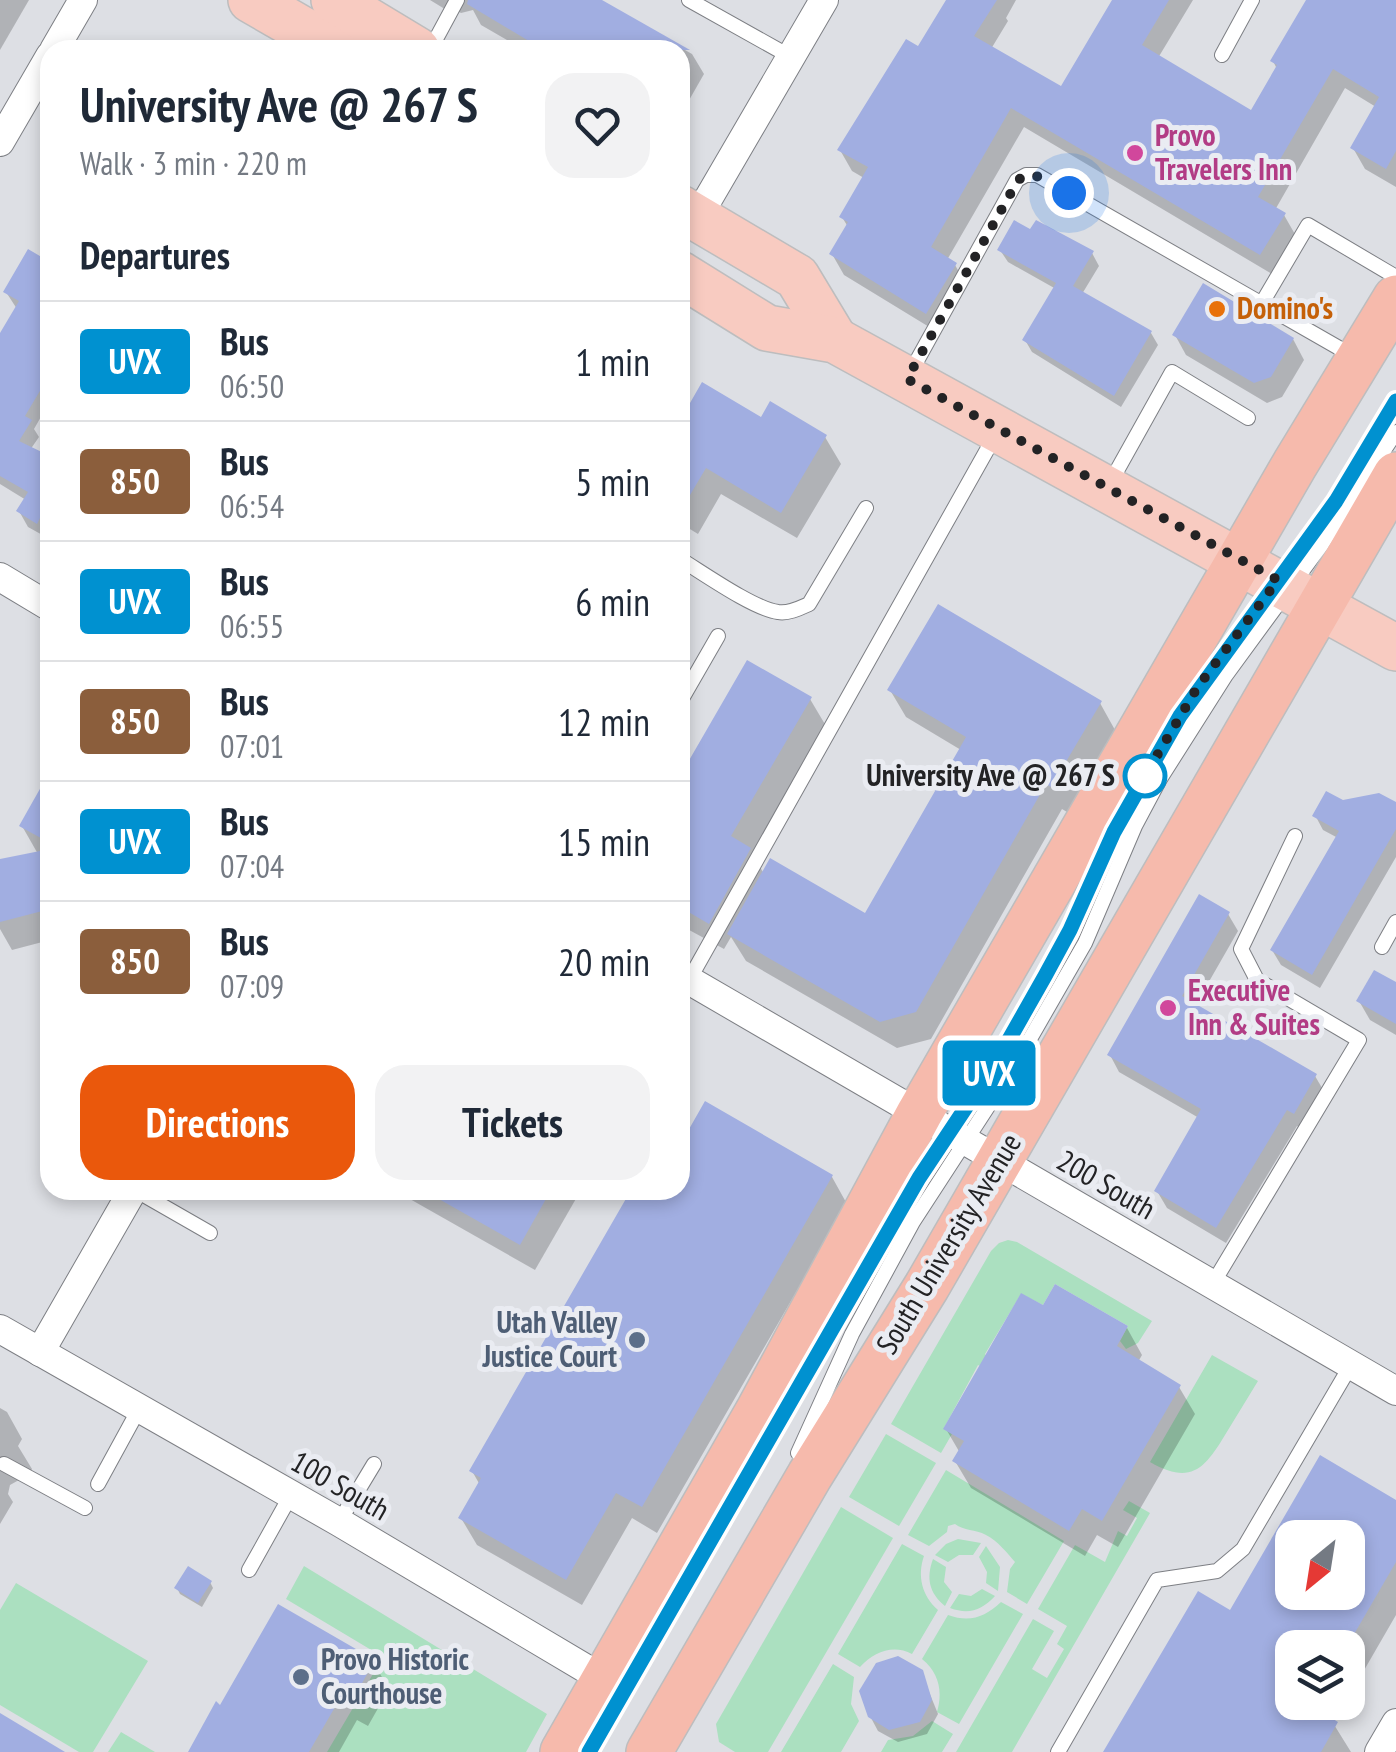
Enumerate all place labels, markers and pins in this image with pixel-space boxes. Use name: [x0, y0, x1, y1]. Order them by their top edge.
place label: Provo Travelers Inn: [1155, 115, 1292, 188]
marker: Provo Travelers Inn: [1124, 142, 1146, 164]
place label: Domino's: [1237, 288, 1333, 327]
marker: Domino's: [1206, 298, 1228, 320]
place label: University Ave @ 267 S: [866, 755, 1115, 794]
marker: University Ave @ 267 S: [1124, 755, 1166, 797]
place label: Executive Inn & Suites: [1188, 970, 1320, 1043]
marker: Executive Inn & Suites: [1157, 997, 1179, 1019]
place label: Utah Valley Justice Court: [481, 1302, 618, 1375]
marker: Utah Valley Justice Court: [626, 1329, 648, 1351]
place label: Provo Historic Courthouse: [321, 1639, 470, 1712]
marker: Provo Historic Courthouse: [290, 1666, 312, 1688]

